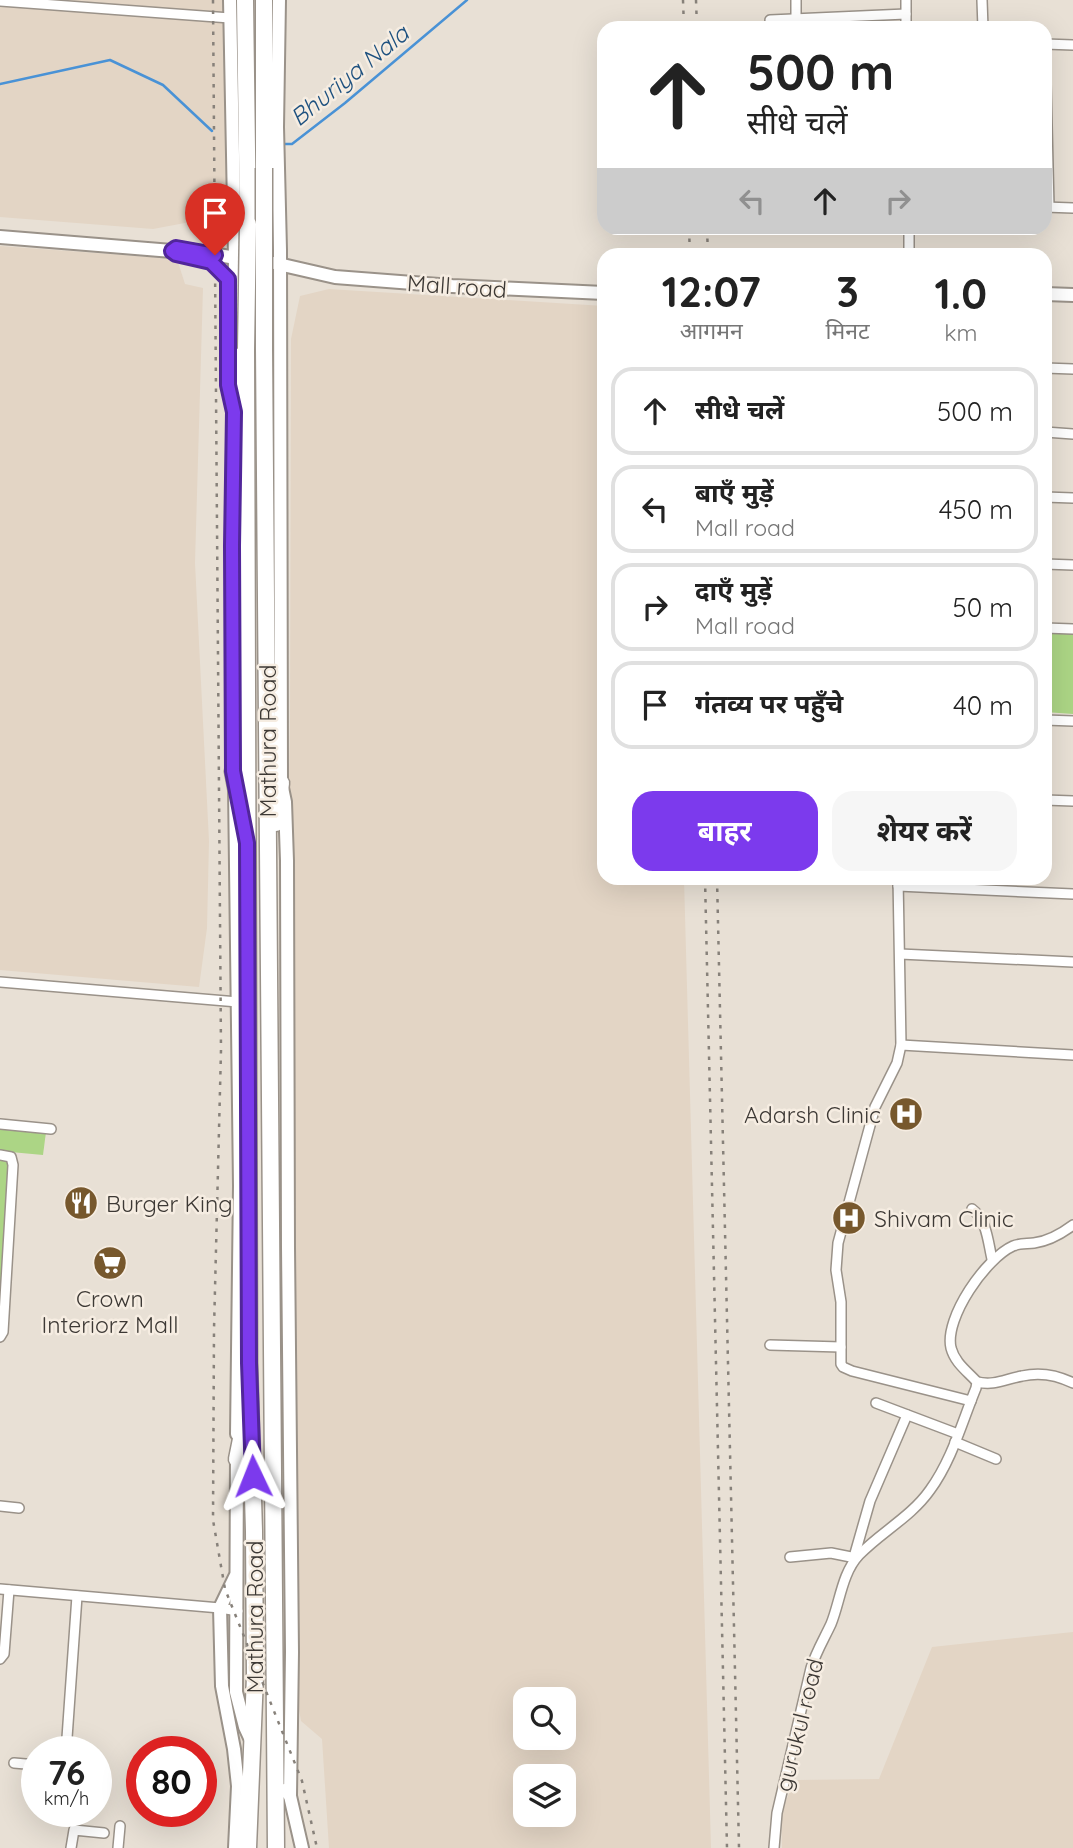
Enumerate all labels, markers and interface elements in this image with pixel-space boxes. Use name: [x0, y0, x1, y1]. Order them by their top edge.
water label: Bhuriya Nala: [284, 17, 416, 132]
text: 500 m: [747, 41, 894, 102]
icon: ahead: [632, 49, 723, 140]
text: सीधे चलें: [747, 102, 847, 142]
icon: left: [733, 182, 771, 220]
icon: ahead: [806, 182, 844, 220]
icon: right: [879, 182, 917, 220]
pin: [185, 183, 245, 255]
icon: arrive: [196, 194, 234, 232]
text: 12:07: [662, 265, 761, 318]
text: 3: [836, 265, 859, 318]
text: 1.0: [935, 267, 987, 320]
street label: Mall road: [406, 268, 508, 304]
text: आगमन: [680, 316, 743, 345]
text: मिनट: [826, 316, 870, 345]
text: km: [944, 318, 977, 347]
icon: ahead: [636, 392, 674, 430]
text: सीधे चलें: [695, 393, 784, 426]
text: 500 m: [937, 395, 1013, 428]
text: बाएँ मुड़ें: [695, 476, 774, 509]
icon: left: [636, 490, 674, 528]
text: 450 m: [939, 493, 1013, 526]
text: Mall road: [695, 513, 795, 542]
text: दाएँ मुड़ें: [695, 574, 772, 607]
icon: right: [636, 588, 674, 626]
text: 50 m: [953, 591, 1013, 624]
text: Mall road: [695, 611, 795, 640]
street label: Mathura Road: [253, 665, 282, 817]
icon: arrive: [636, 686, 674, 724]
text: गंतव्य पर पहुँचे: [695, 687, 843, 720]
text: 40 m: [953, 689, 1013, 722]
button: बाहर: [632, 791, 818, 871]
button: शेयर करें: [832, 791, 1017, 871]
hospital icon: Adarsh Clinic: [887, 1095, 925, 1133]
place label: Adarsh Clinic: [744, 1100, 881, 1129]
restaurant icon: Burger King: [62, 1184, 100, 1222]
place label: Burger King: [106, 1189, 233, 1218]
hospital icon: Shivam Clinic: [830, 1199, 868, 1237]
place label: Shivam Clinic: [874, 1204, 1014, 1233]
supermarket icon: Crown Interiorz Mall: [91, 1244, 129, 1282]
place label: Crown Interiorz Mall: [41, 1284, 179, 1339]
position arrow: [216, 1439, 290, 1513]
street label: Mathura Road: [240, 1541, 269, 1693]
street label: gurukul road: [768, 1655, 830, 1795]
map controls: [513, 1687, 576, 1827]
button: search: [513, 1687, 576, 1750]
speed limit sign: 80: [126, 1736, 217, 1827]
text: 76: [48, 1750, 85, 1794]
button: layers: [513, 1764, 576, 1827]
text: km/h: [44, 1787, 89, 1810]

